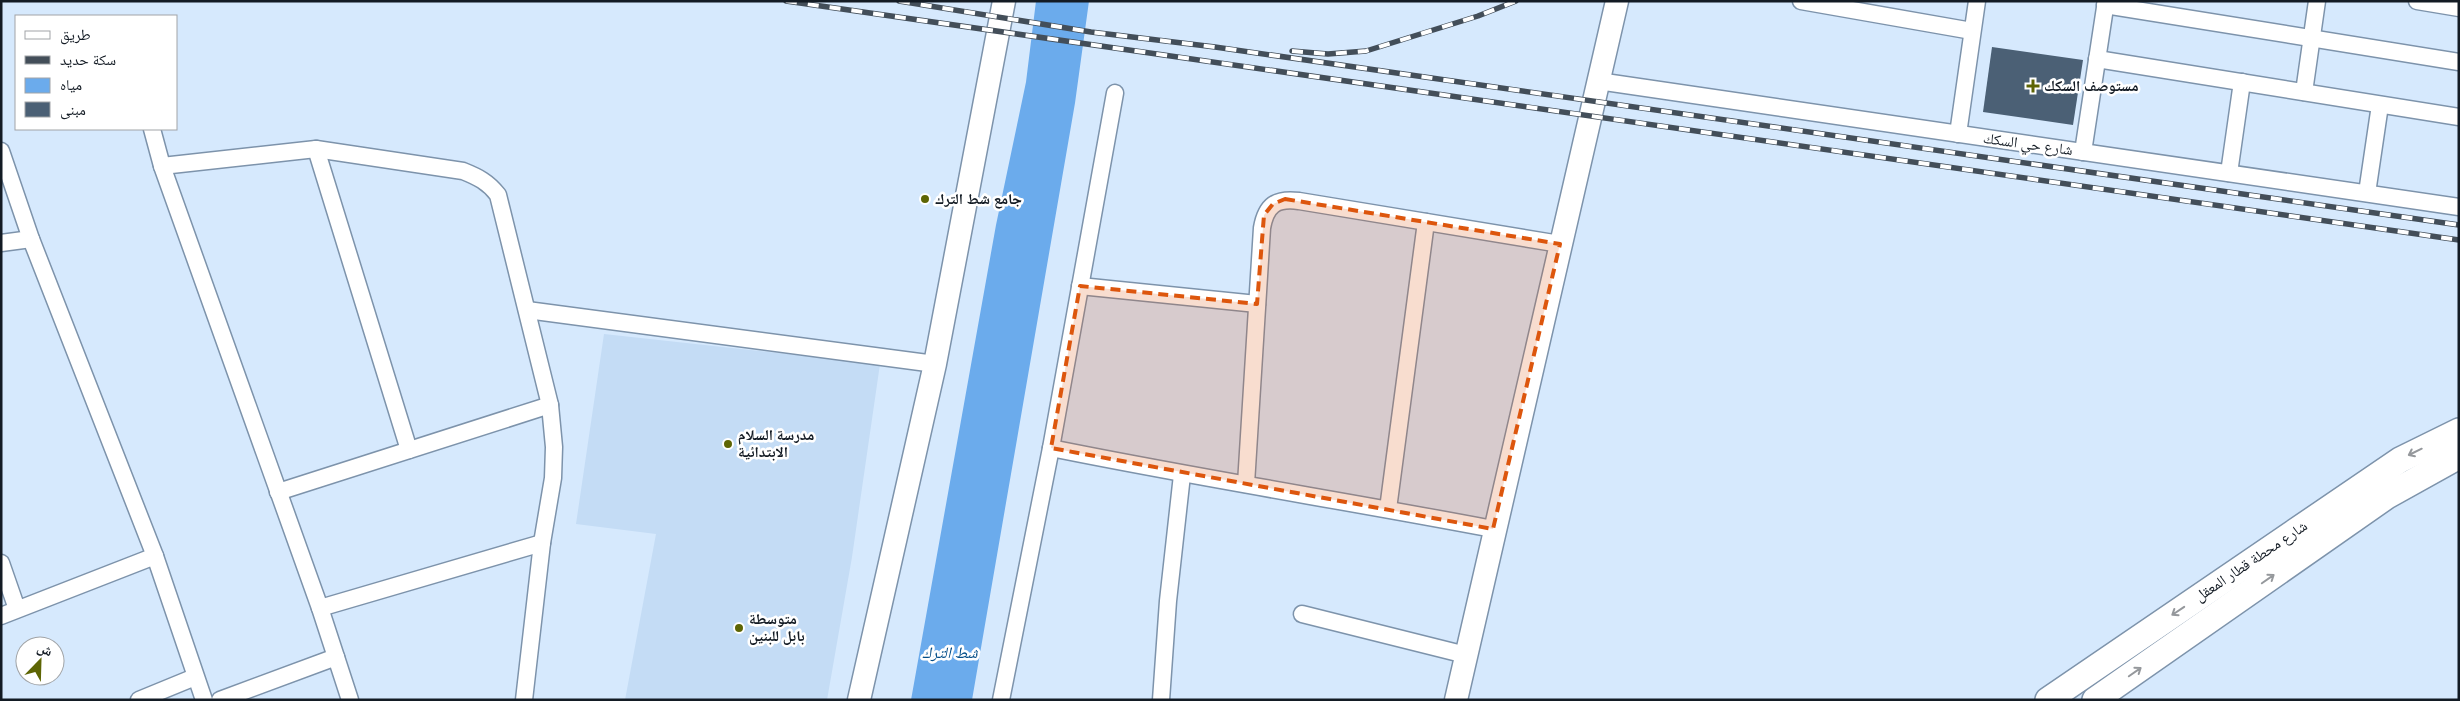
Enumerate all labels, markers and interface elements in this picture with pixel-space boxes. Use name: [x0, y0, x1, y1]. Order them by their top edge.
legend: [15, 15, 178, 130]
text: طريق: [60, 25, 91, 45]
text: سكة حديد: [60, 50, 116, 68]
text: مياه: [60, 75, 82, 93]
place label: مستوصف السكك: [2044, 76, 2139, 94]
marker: مستوصف السكك: [2026, 79, 2040, 93]
text: مبنى: [60, 100, 86, 120]
street label: شارع حي السكك: [1982, 128, 2074, 162]
place label: جامع شط الترك: [935, 189, 1022, 209]
marker: جامع شط الترك: [919, 193, 931, 205]
place label: مدرسة السلام الابتدائية: [738, 425, 814, 461]
marker: مدرسة السلام الابتدائية: [722, 438, 734, 450]
one-way arrow: [2408, 448, 2423, 457]
street label: شارع محطة قطار المعقل: [2191, 516, 2311, 606]
one-way arrow: [2261, 574, 2275, 584]
one-way arrow: [2172, 606, 2186, 616]
place label: متوسطة بابل للبنين: [749, 609, 805, 645]
marker: متوسطة بابل للبنين: [733, 622, 745, 634]
north arrow: [15, 636, 65, 686]
text: ش: [35, 638, 56, 660]
water label: شط الترك: [922, 642, 979, 662]
one-way arrow: [2127, 667, 2141, 677]

